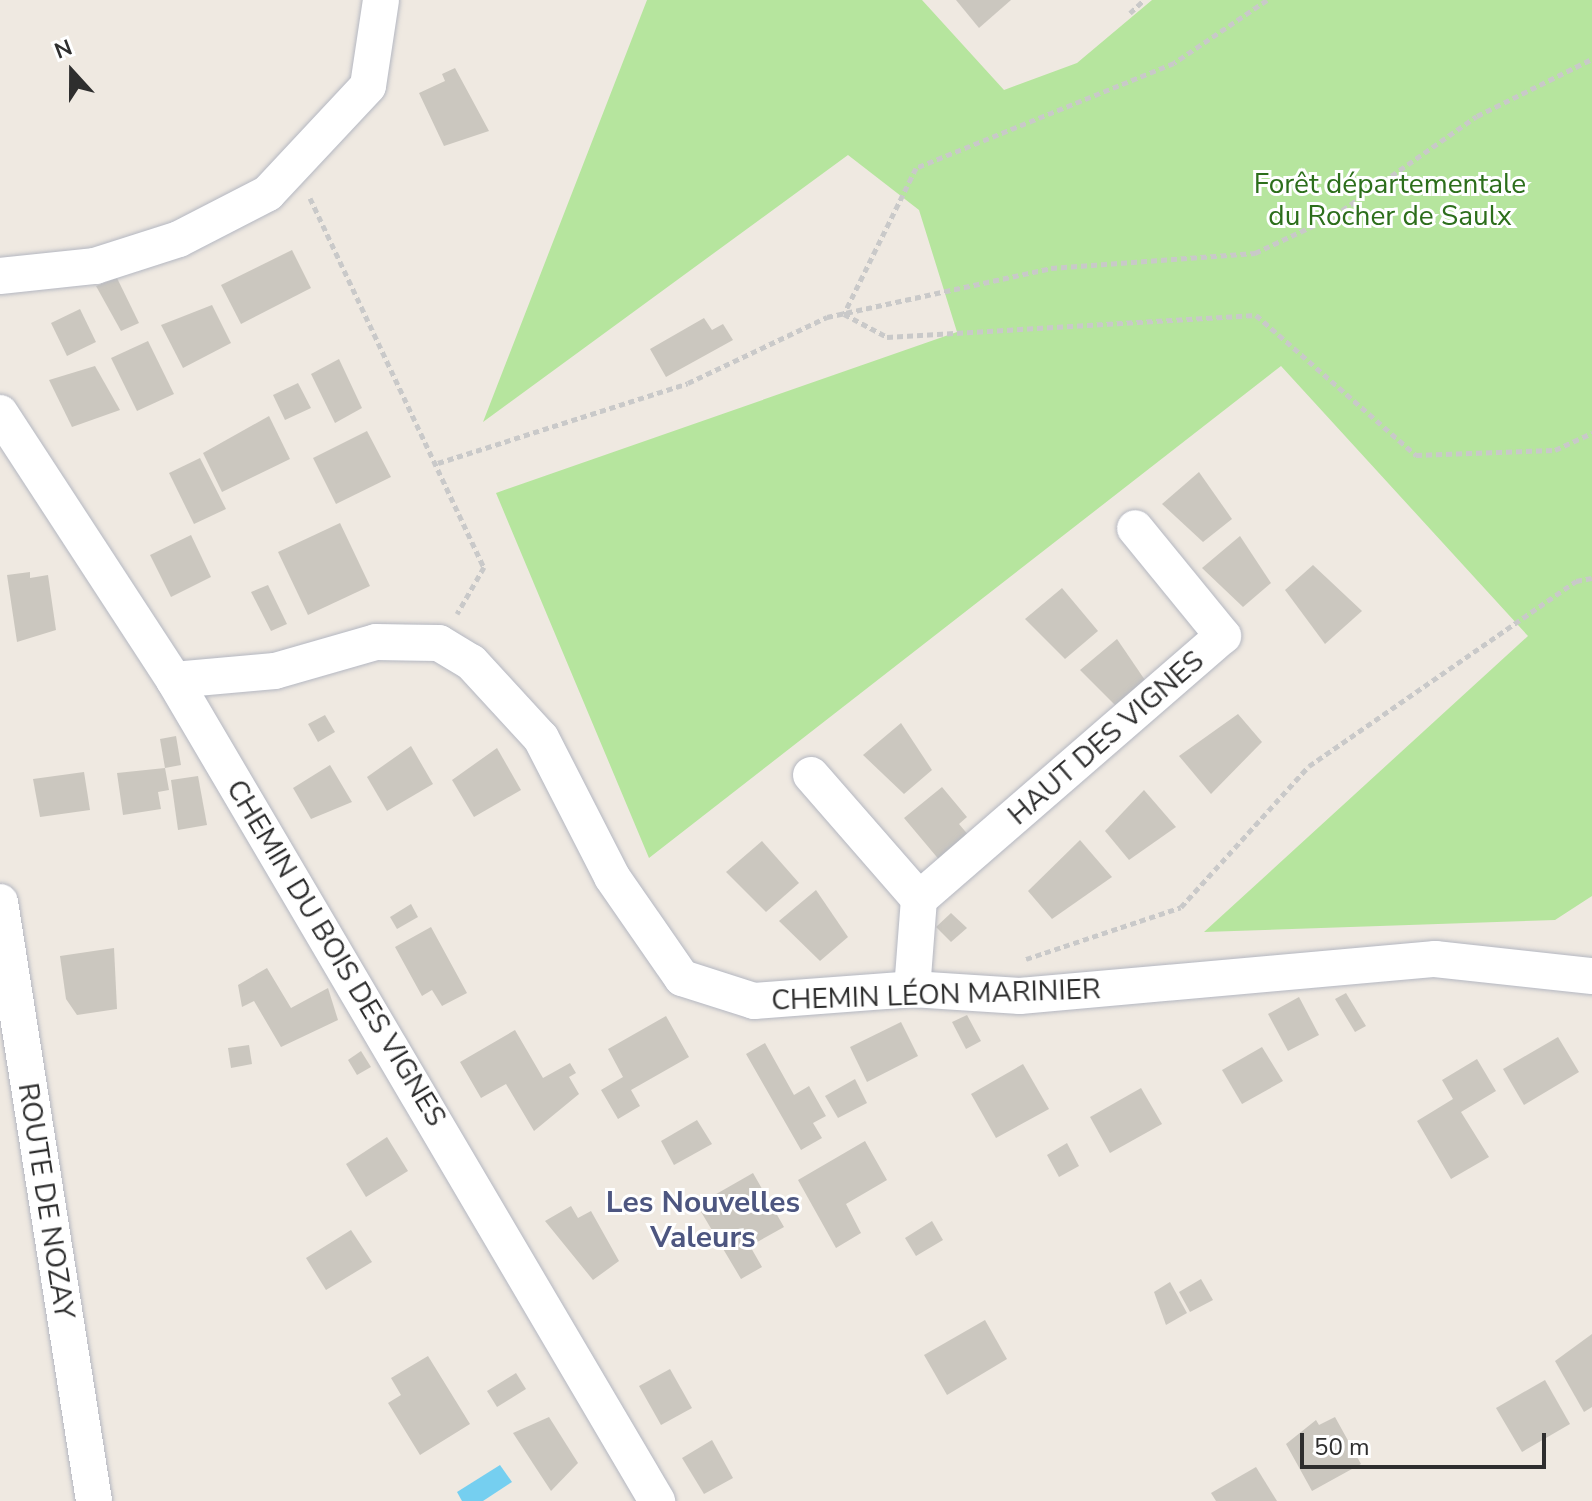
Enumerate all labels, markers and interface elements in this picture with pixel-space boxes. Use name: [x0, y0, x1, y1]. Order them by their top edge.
north arrow: [32, 32, 112, 112]
text: N: [50, 33, 76, 67]
park label: Forêt départementale du Rocher de Saulx: [1254, 167, 1526, 233]
street label: HAUT DES VIGNES: [1001, 644, 1211, 832]
street label: CHEMIN DU BOIS DES VIGNES: [219, 774, 453, 1132]
street label: CHEMIN LÉON MARINIER: [771, 972, 1101, 1018]
street label: ROUTE DE NOZAY: [11, 1081, 81, 1321]
district label: Les Nouvelles Valeurs: [606, 1185, 800, 1256]
scale bar: [1304, 1417, 1550, 1467]
text: 50 m: [1314, 1431, 1370, 1463]

